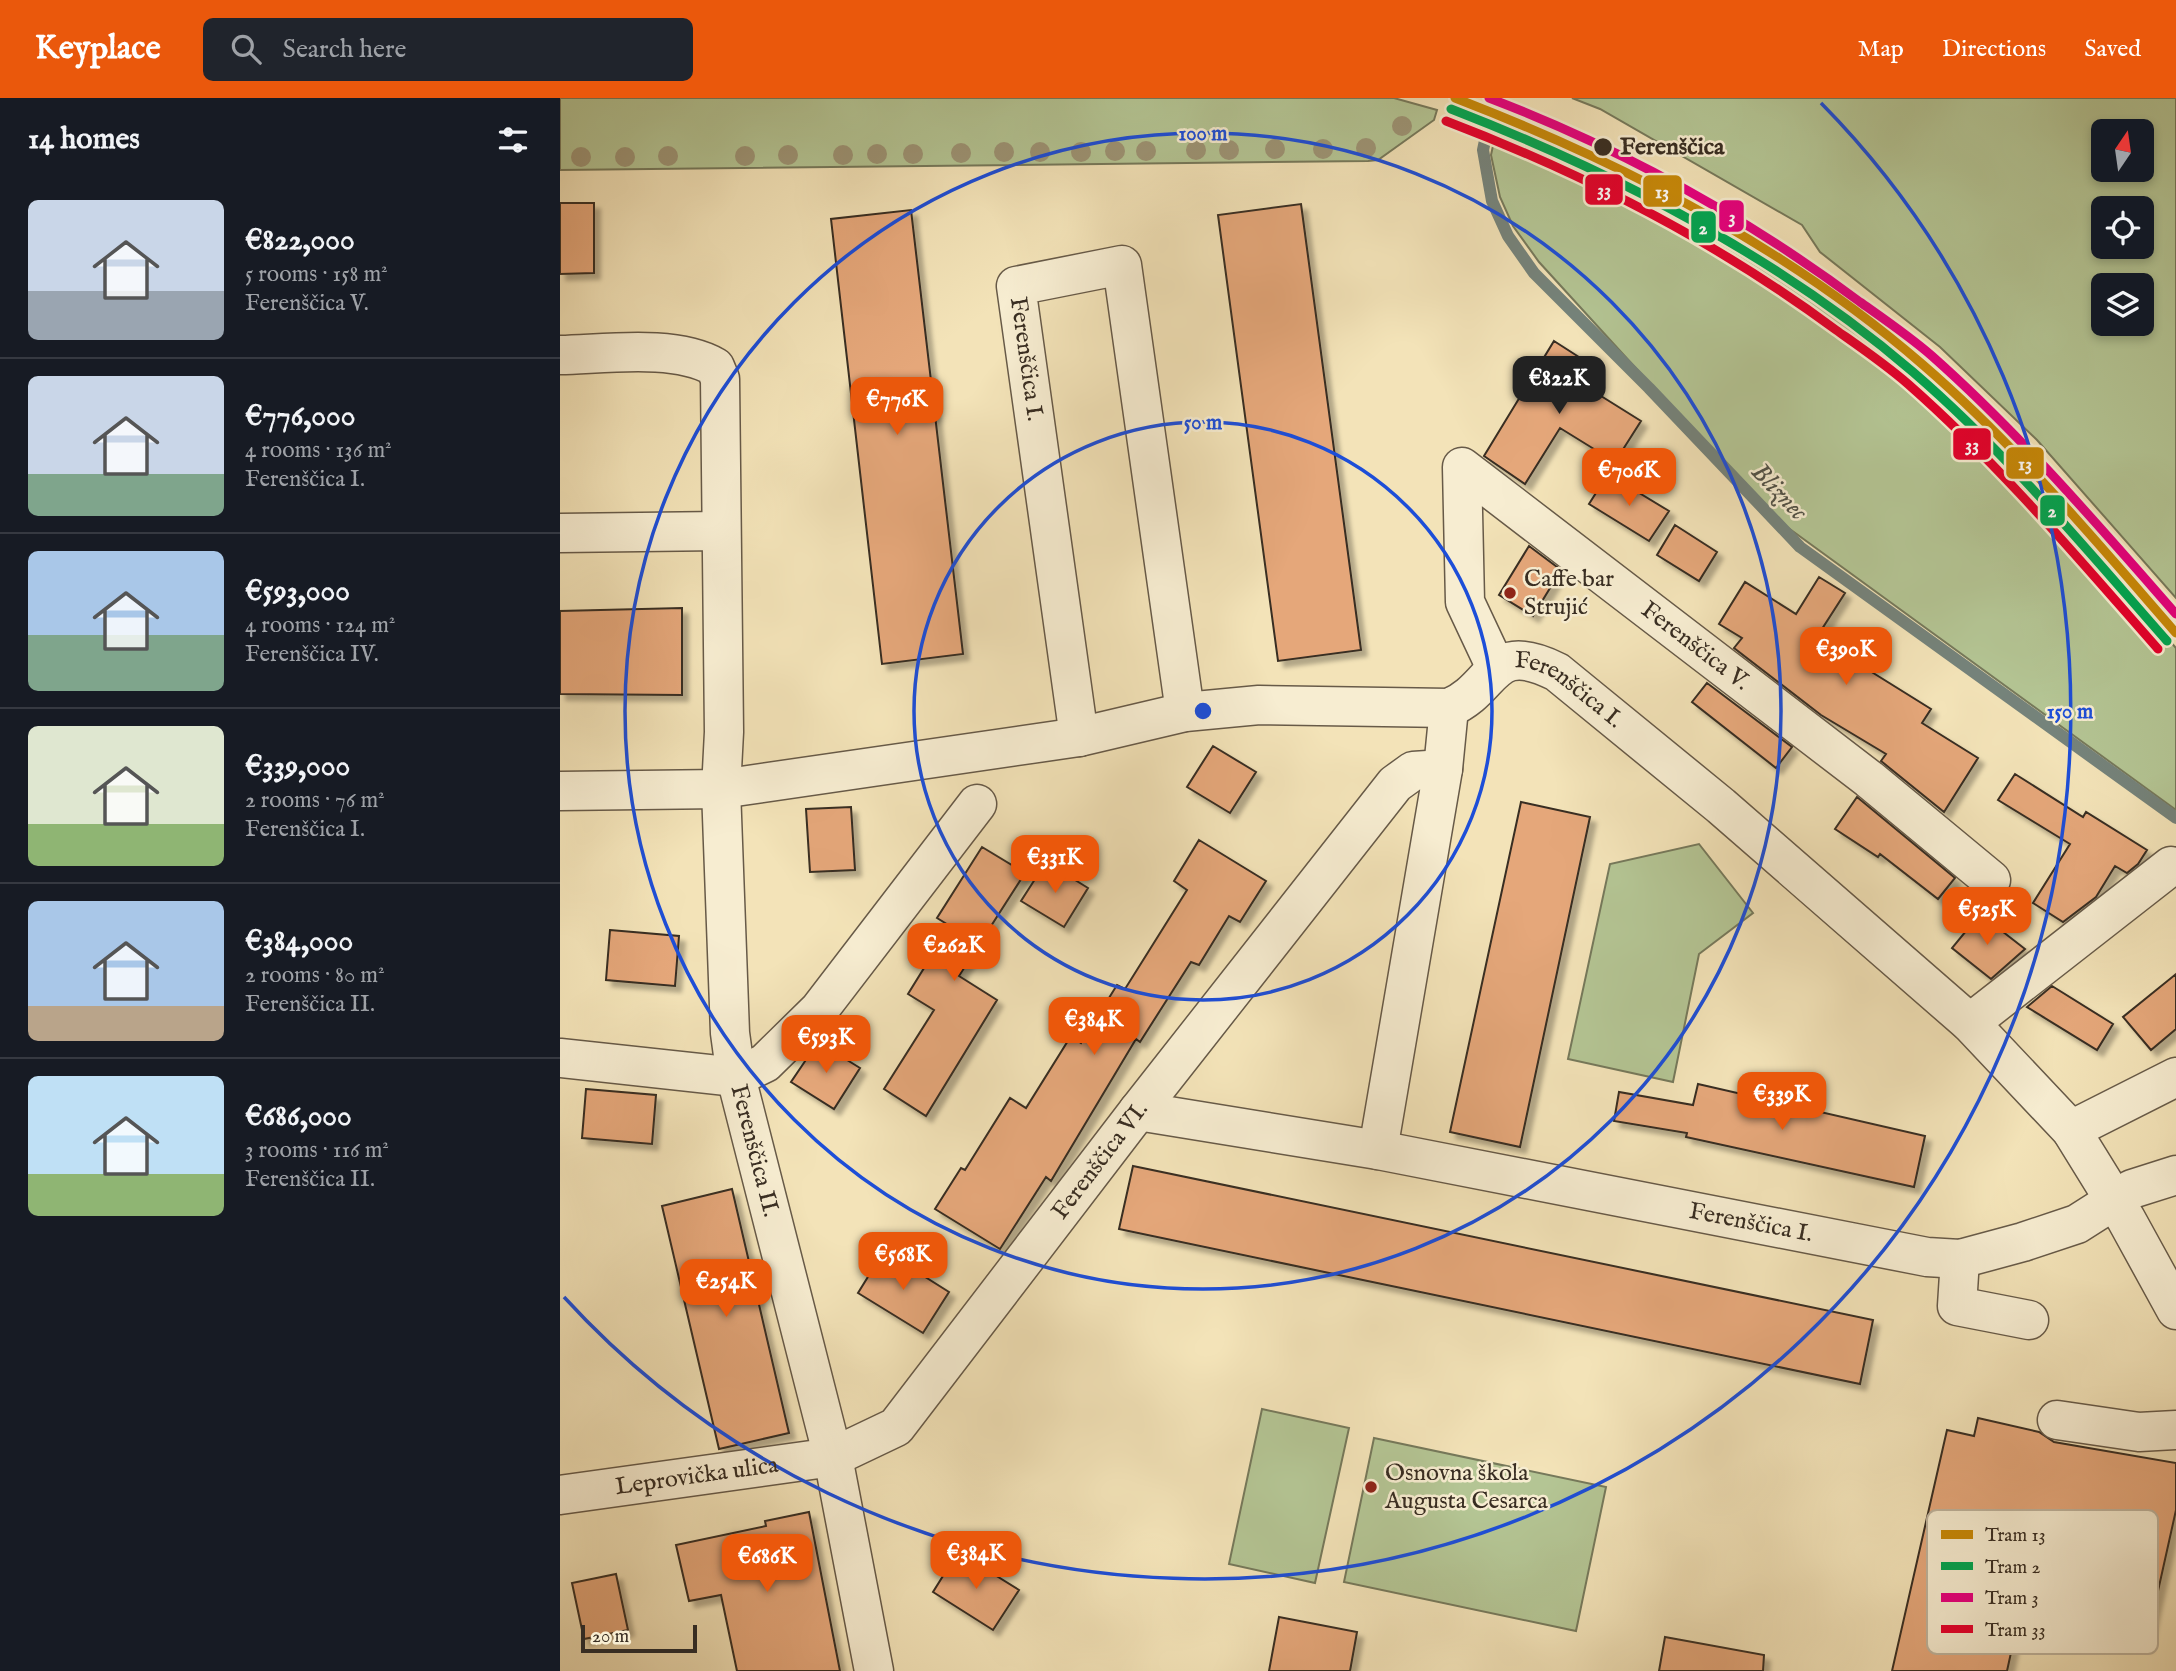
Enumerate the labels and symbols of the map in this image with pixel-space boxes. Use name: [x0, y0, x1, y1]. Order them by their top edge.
north arrow: [2091, 119, 2154, 182]
text: 100 m: [1178, 121, 1228, 148]
place label: Ferenščica: [1620, 132, 1725, 163]
marker: Ferenščica: [1592, 136, 1614, 158]
line badge: 33: [1584, 173, 1624, 206]
line badge: 13: [1642, 174, 1683, 208]
text: 33: [1597, 179, 1611, 203]
text: 13: [1655, 181, 1669, 205]
line badge: 3: [1718, 199, 1745, 233]
text: 3: [1728, 206, 1736, 230]
line badge: 2: [1690, 210, 1717, 244]
text: 2: [1699, 217, 1708, 241]
street label: Ferenščica I.: [1002, 295, 1050, 423]
pin: €822K: [1510, 356, 1608, 416]
pin: €776K: [848, 378, 946, 437]
text: 50 m: [1184, 410, 1223, 437]
line badge: 33: [1952, 427, 1992, 461]
text: 33: [1965, 434, 1979, 458]
line badge: 13: [2005, 446, 2045, 480]
pin: €706K: [1580, 448, 1678, 508]
text: 13: [2018, 453, 2032, 477]
water label: Bliznec: [1743, 456, 1815, 529]
line badge: 2: [2039, 494, 2066, 527]
text: 2: [2048, 500, 2057, 524]
place label: Caffe bar Strujić: [1524, 564, 1614, 623]
marker: Caffe bar Strujić: [1502, 585, 1518, 601]
street label: Ferenščica V.: [1635, 594, 1756, 698]
pin: €390K: [1797, 628, 1895, 687]
street label: Ferenščica I.: [1514, 645, 1630, 735]
centre of rings: [1191, 699, 1215, 723]
text: 150 m: [2047, 699, 2094, 726]
pin: €331K: [1006, 836, 1104, 895]
pin: €525K: [1938, 888, 2036, 947]
pin: €262K: [905, 924, 1003, 983]
pin: €384K: [1045, 998, 1143, 1057]
pin: €593K: [777, 1016, 875, 1075]
pin: €339K: [1733, 1072, 1831, 1132]
street label: Ferenščica II.: [723, 1081, 787, 1220]
street label: Ferenščica VI.: [1045, 1095, 1155, 1226]
street label: Ferenščica I.: [1686, 1195, 1815, 1250]
pin: €568K: [854, 1232, 952, 1292]
pin: €254K: [677, 1260, 775, 1319]
street label: Leprovička ulica: [613, 1449, 781, 1503]
place label: Osnovna škola Augusta Cesarca: [1384, 1458, 1549, 1517]
marker: Osnovna škola Augusta Cesarca: [1363, 1479, 1379, 1495]
legend: [1927, 1510, 2158, 1654]
text: Tram 13: [1985, 1524, 2046, 1548]
pin: €384K: [927, 1532, 1025, 1591]
pin: €686K: [718, 1534, 816, 1594]
text: Tram 2: [1985, 1556, 2040, 1580]
text: Tram 3: [1985, 1587, 2039, 1611]
text: Tram 33: [1985, 1619, 2046, 1643]
scale bar: [581, 1622, 696, 1654]

